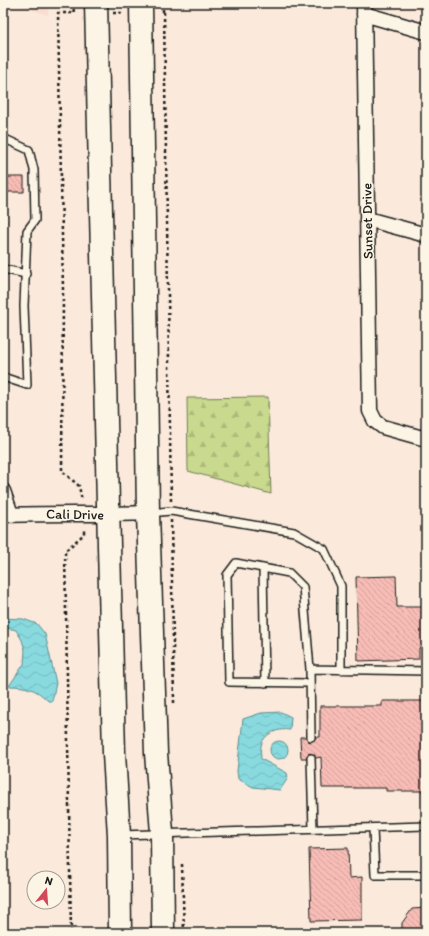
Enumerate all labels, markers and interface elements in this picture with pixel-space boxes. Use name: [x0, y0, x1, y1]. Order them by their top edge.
street label: Sunset Drive: [358, 182, 377, 259]
street label: Cali Drive: [46, 505, 104, 524]
north arrow: [26, 870, 66, 910]
text: N: [43, 874, 54, 888]

